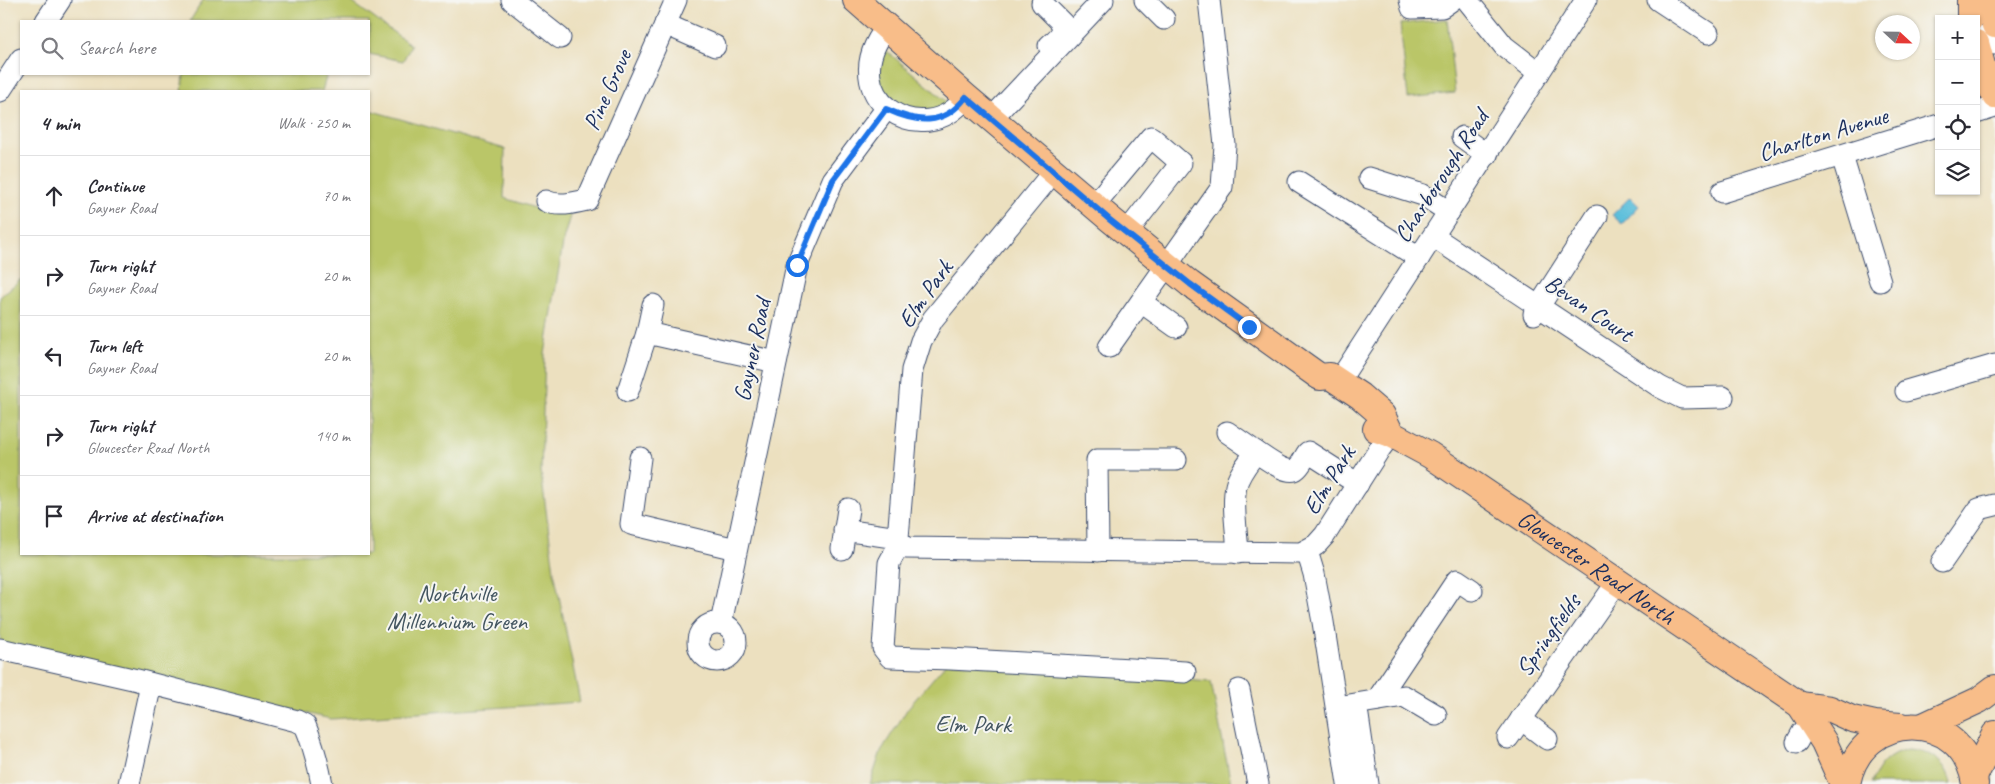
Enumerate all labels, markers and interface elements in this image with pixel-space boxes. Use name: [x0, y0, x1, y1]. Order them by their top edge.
north arrow: [1875, 15, 1920, 60]
map controls: [1935, 15, 1980, 195]
button: +: [1935, 15, 1980, 60]
search box: [20, 20, 370, 75]
icon: search: [38, 34, 66, 62]
text: Search here: [78, 36, 155, 60]
street label: Pine Grove: [576, 43, 639, 135]
button: −: [1935, 60, 1980, 105]
street label: Charlton Avenue: [1755, 99, 1893, 168]
street label: Charborough Road: [1387, 101, 1497, 248]
button: locate: [1935, 105, 1980, 150]
text: 4 min: [40, 110, 80, 136]
text: Walk · 250 m: [278, 113, 350, 133]
button: layers: [1935, 150, 1980, 195]
text: Continue: [87, 174, 144, 198]
icon: ahead: [40, 182, 68, 210]
text: 70 m: [323, 186, 350, 206]
text: Gayner Road: [87, 198, 156, 218]
street label: Elm Park: [891, 253, 960, 333]
text: Turn right: [87, 254, 154, 278]
route start: [786, 254, 809, 277]
icon: right: [40, 262, 68, 290]
text: 20 m: [323, 266, 350, 286]
street label: Bevan Court: [1539, 268, 1641, 350]
text: Gayner Road: [87, 278, 156, 298]
street label: Gayner Road: [727, 293, 778, 404]
route end: [1238, 316, 1261, 339]
text: Turn left: [87, 334, 142, 358]
icon: left: [40, 342, 68, 370]
text: 20 m: [323, 346, 350, 366]
text: Gayner Road: [87, 358, 156, 378]
text: Turn right: [87, 414, 154, 438]
icon: right: [40, 422, 68, 450]
text: 140 m: [316, 426, 350, 446]
text: Gloucester Road North: [87, 438, 209, 458]
street label: Elm Park: [1296, 438, 1363, 520]
icon: arrive: [40, 502, 68, 530]
text: Arrive at destination: [87, 504, 223, 528]
street label: Gloucester Road North: [1512, 504, 1682, 632]
park label: Northville Millennium Green: [387, 578, 528, 636]
street label: Springfields: [1509, 586, 1589, 682]
park label: Elm Park: [935, 709, 1013, 739]

